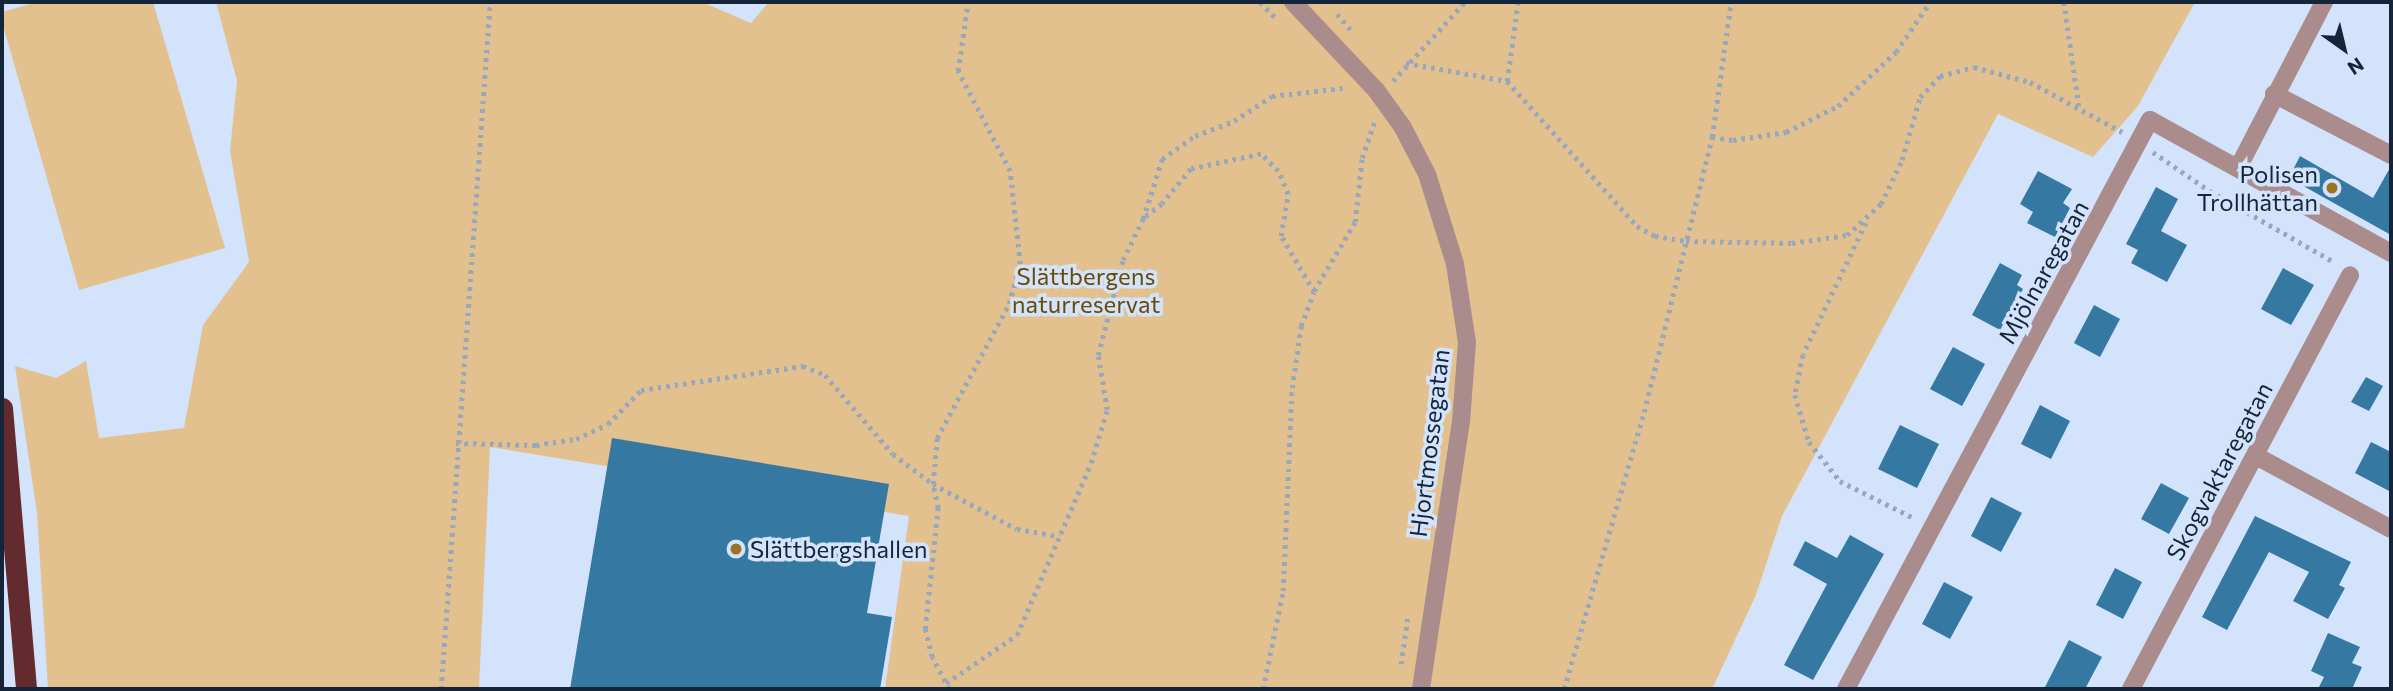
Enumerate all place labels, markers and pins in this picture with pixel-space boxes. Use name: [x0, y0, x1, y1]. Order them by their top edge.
place label: Polisen Trollhättan: [2197, 160, 2318, 216]
marker: Polisen Trollhättan: [2324, 180, 2340, 196]
place label: Slättbergshallen: [750, 535, 928, 563]
marker: Slättbergshallen: [728, 541, 744, 557]

